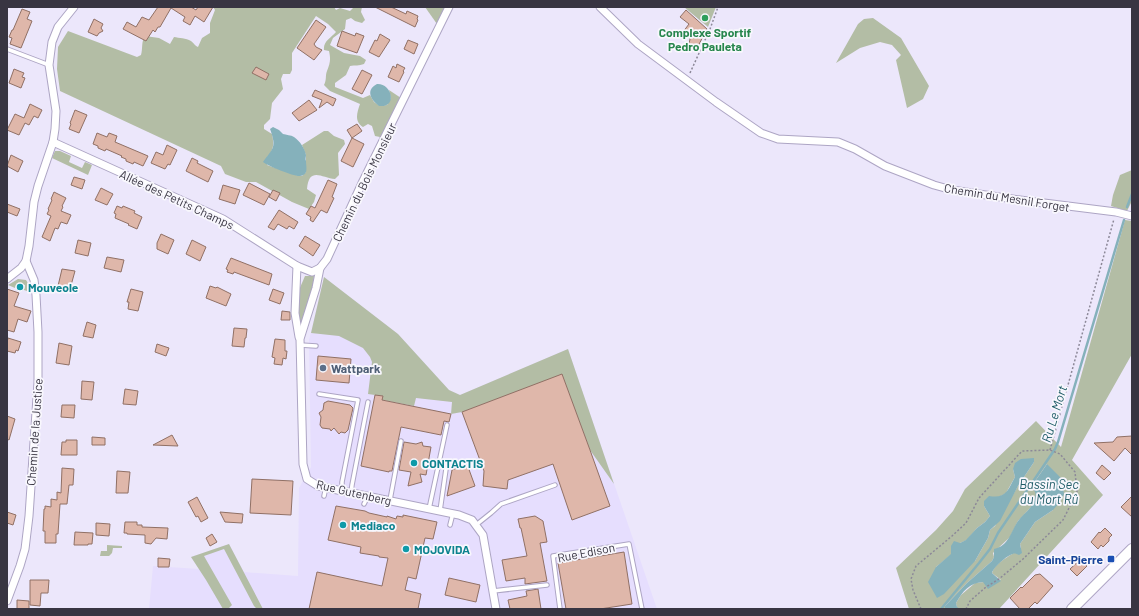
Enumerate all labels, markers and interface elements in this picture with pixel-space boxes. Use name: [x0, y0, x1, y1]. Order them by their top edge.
marker: Complexe Sportif Pedro Pauleta: [700, 13, 710, 23]
place label: Complexe Sportif Pedro Pauleta: [659, 25, 752, 53]
street label: Chemin du Bois Monsieur: [329, 120, 399, 244]
street label: Allée des Petits Champs: [118, 166, 237, 232]
street label: Chemin du Mesnil Forget: [943, 180, 1071, 214]
place label: Mouveole: [28, 280, 79, 294]
marker: Mouveole: [15, 282, 25, 292]
place label: Wattpark: [331, 361, 381, 375]
marker: Wattpark: [318, 363, 328, 373]
street label: Chemin de la Justice: [23, 378, 45, 486]
water label: Ru Le Mort: [1038, 383, 1070, 444]
place label: CONTACTIS: [422, 456, 483, 470]
marker: CONTACTIS: [409, 458, 419, 468]
water label: Bassin Sec du Mort Rû: [1019, 476, 1079, 507]
street label: Rue Gutenberg: [315, 477, 393, 507]
place label: Mediaco: [351, 518, 396, 532]
marker: Mediaco: [338, 520, 348, 530]
street label: Rue Edison: [556, 540, 616, 564]
place label: MOJOVIDA: [414, 542, 470, 556]
marker: MOJOVIDA: [401, 544, 411, 554]
place label: Saint-Pierre: [1038, 552, 1103, 566]
marker: Saint-Pierre: [1106, 554, 1116, 564]

